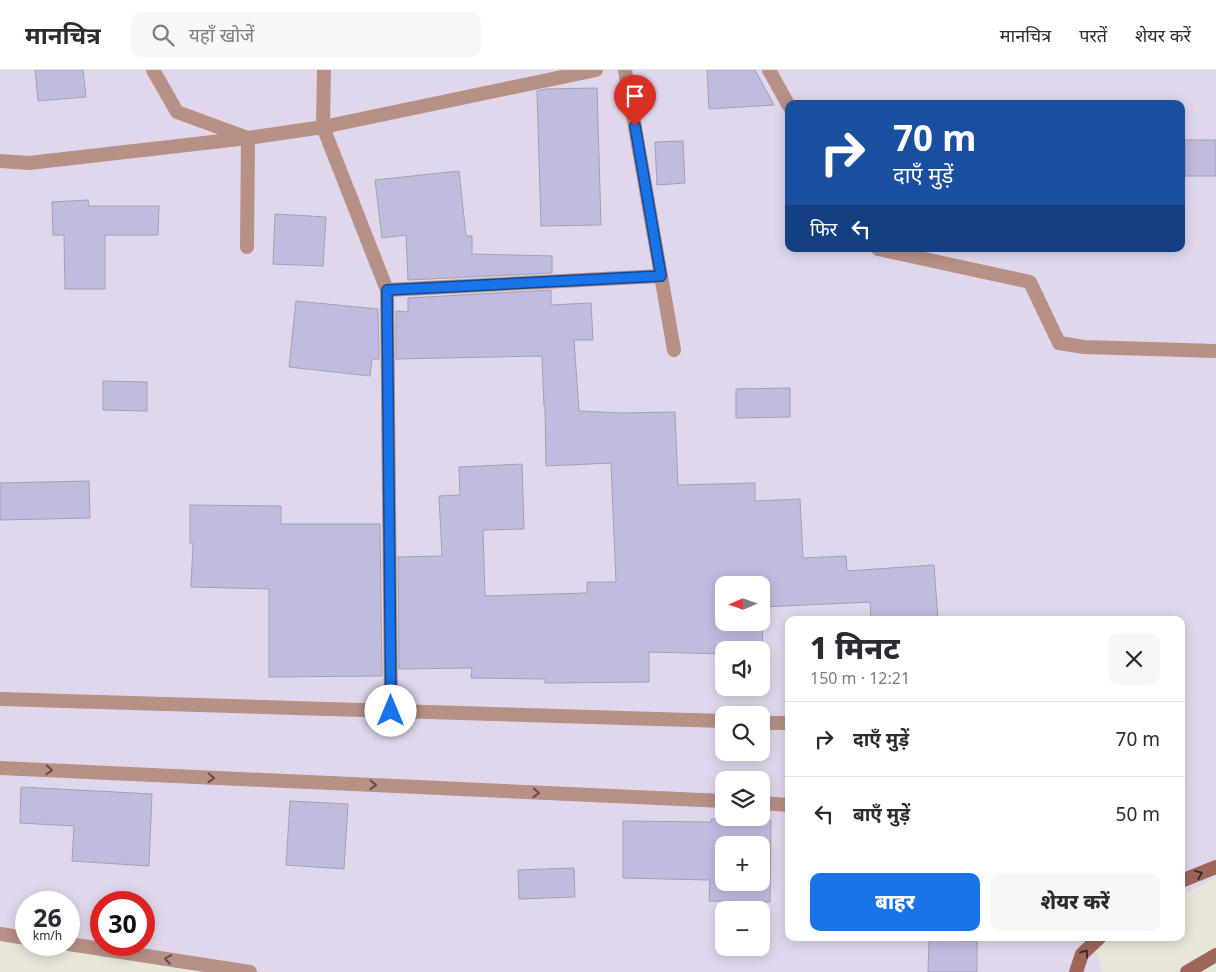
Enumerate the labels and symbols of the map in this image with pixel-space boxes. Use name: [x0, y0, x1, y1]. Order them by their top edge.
pin: [614, 75, 656, 126]
north arrow: [715, 576, 770, 631]
position arrow: [364, 684, 416, 736]
one-way arrow: [45, 765, 53, 776]
one-way arrow: [207, 772, 215, 783]
one-way arrow: [370, 780, 378, 791]
one-way arrow: [532, 787, 540, 798]
one-way arrow: [1194, 870, 1202, 880]
speed limit sign: 30: [90, 891, 155, 956]
one-way arrow: [1079, 949, 1088, 959]
one-way arrow: [163, 955, 172, 965]

